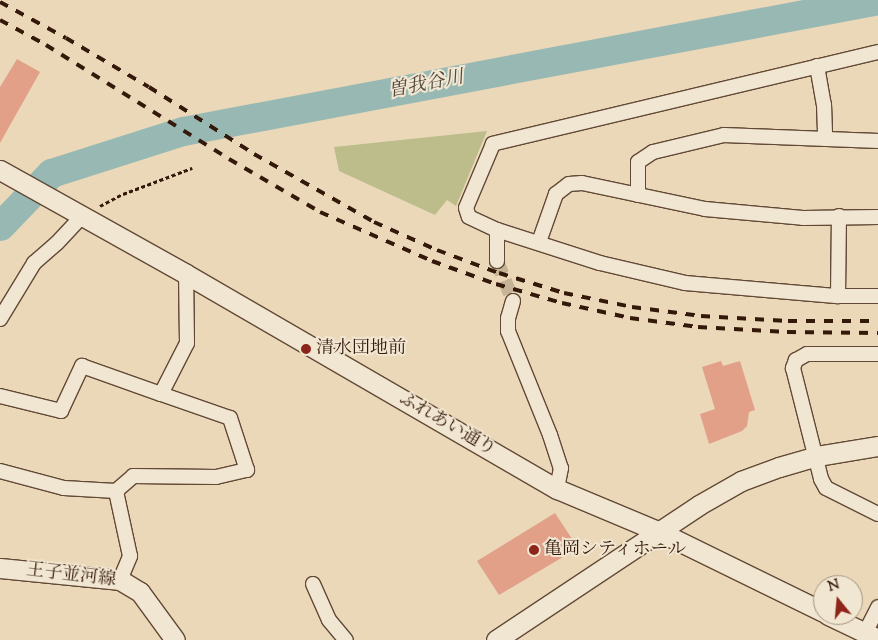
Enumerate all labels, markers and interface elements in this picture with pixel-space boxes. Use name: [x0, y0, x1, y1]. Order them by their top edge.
water label: 曽我谷川: [387, 67, 465, 103]
place label: 清水団地前: [316, 338, 406, 360]
marker: 清水団地前: [300, 343, 312, 355]
street label: ふれあい通り: [395, 389, 499, 461]
place label: 亀岡シティホール: [544, 539, 688, 561]
marker: 亀岡シティホール: [528, 544, 540, 556]
street label: 王子並河線: [25, 560, 117, 592]
north arrow: [813, 575, 863, 625]
text: N: [826, 575, 842, 598]

